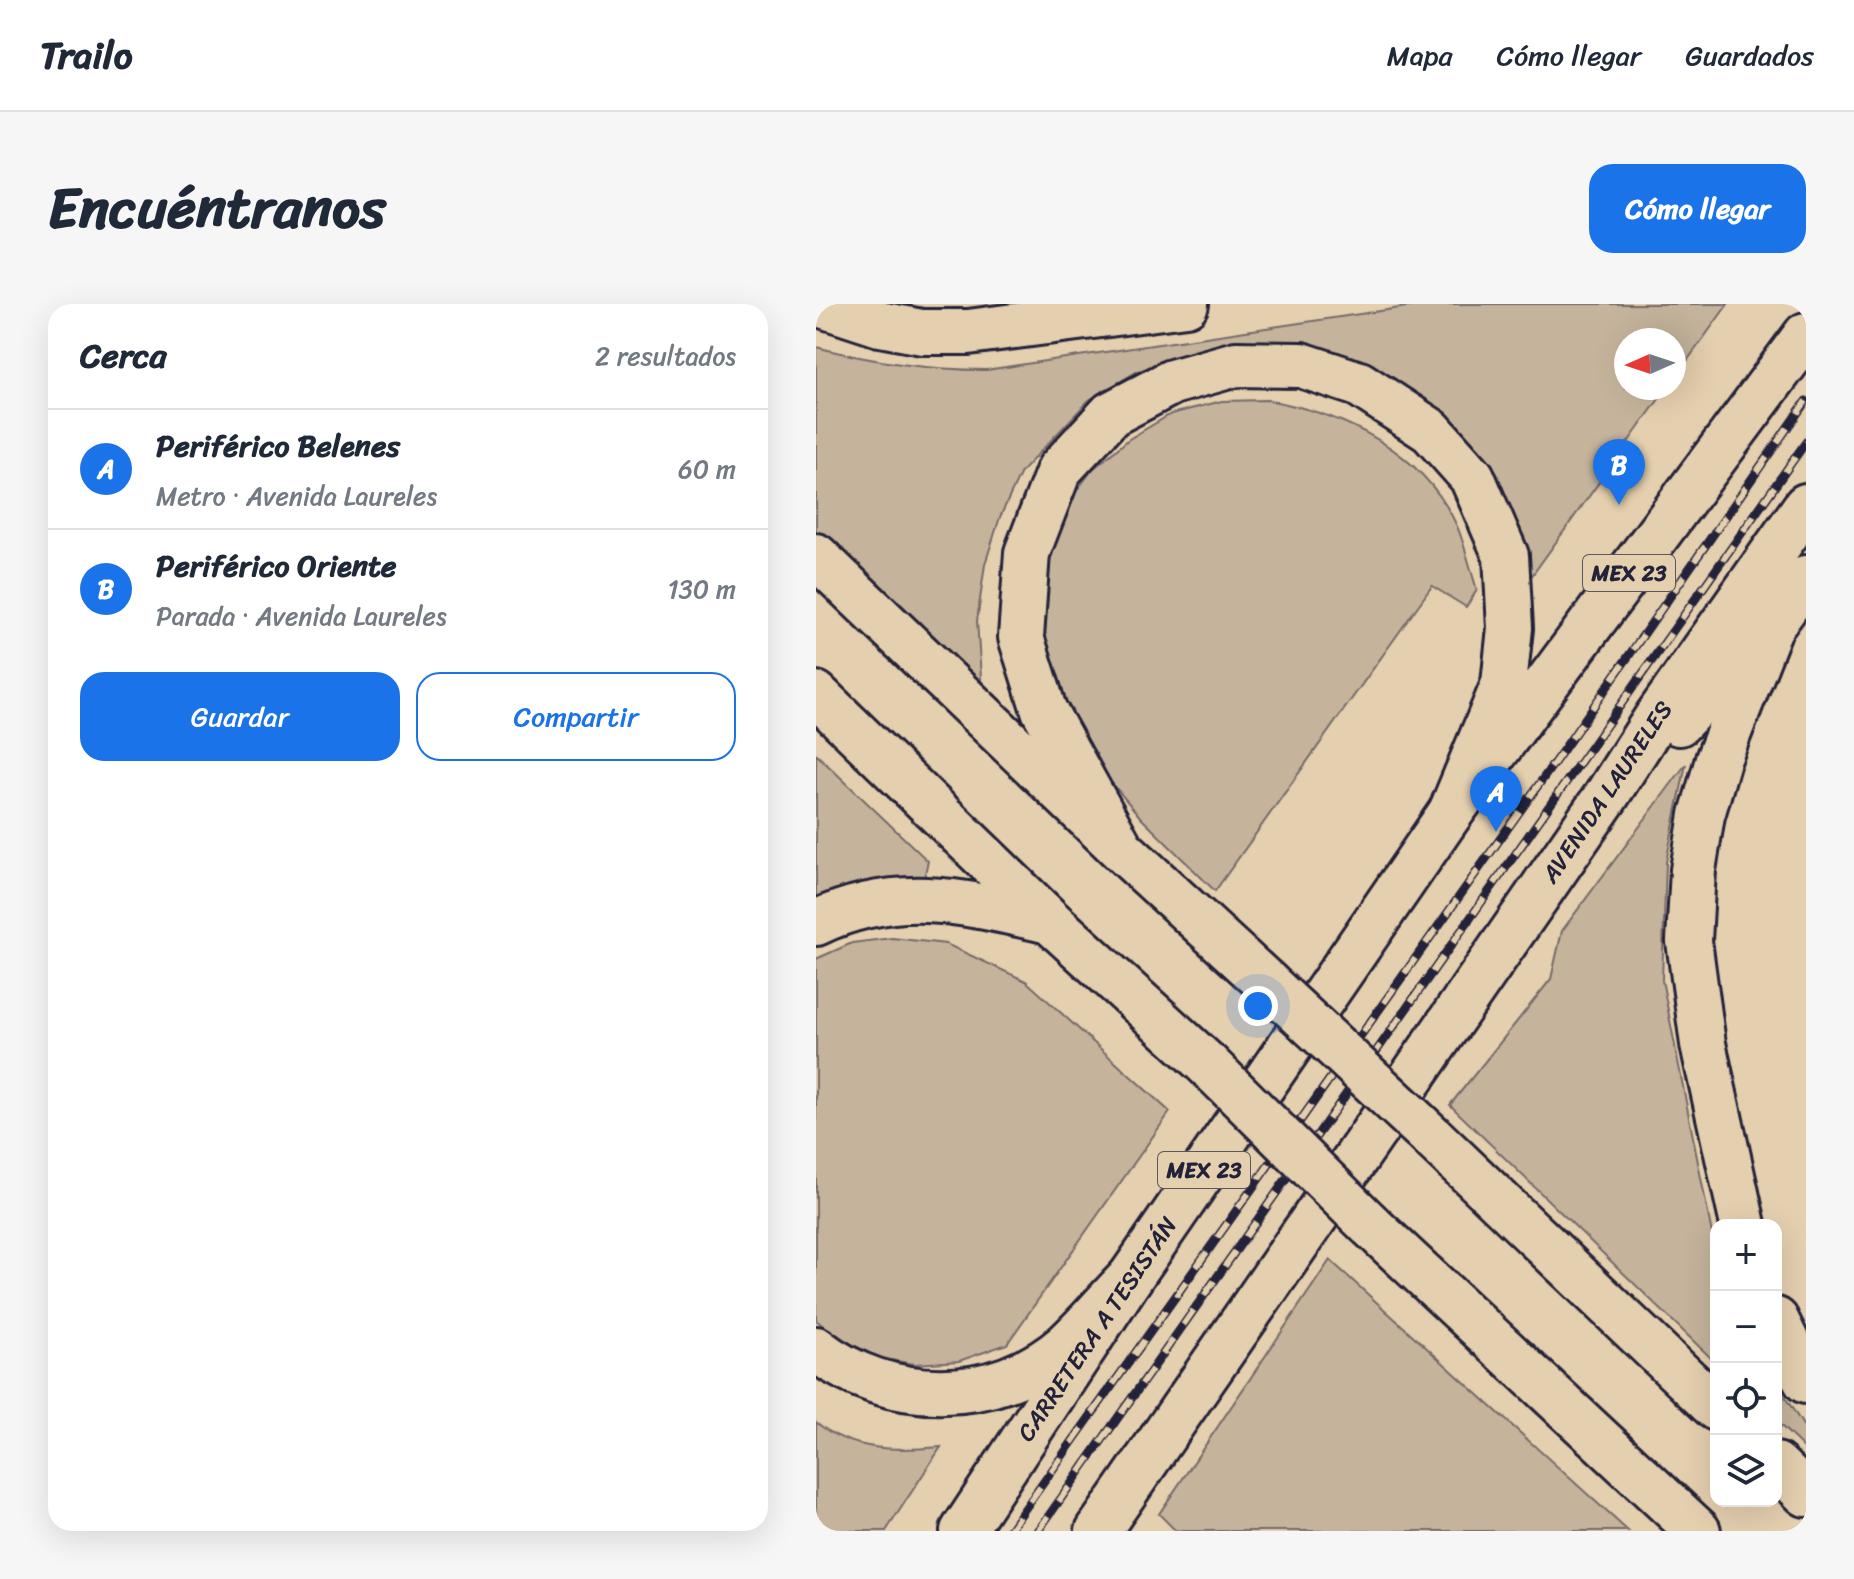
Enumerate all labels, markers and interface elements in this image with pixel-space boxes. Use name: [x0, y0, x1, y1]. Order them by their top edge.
text: Trailo: [40, 22, 133, 89]
text: Mapa: [1387, 31, 1453, 80]
text: Cómo llegar: [1497, 31, 1641, 80]
text: Guardados: [1685, 31, 1814, 80]
text: Encuéntranos: [48, 159, 386, 258]
button: Cómo llegar: [1589, 164, 1806, 253]
text: Cerca: [80, 326, 167, 386]
north arrow: [1614, 328, 1686, 400]
text: 2 resultados: [595, 333, 736, 379]
text: Periférico Belenes: [156, 419, 400, 473]
pin: B: [1593, 439, 1645, 505]
text: A: [97, 446, 115, 492]
text: 60 m: [678, 446, 736, 492]
text: Metro · Avenida Laureles: [156, 473, 437, 519]
text: Periférico Oriente: [156, 539, 397, 593]
road number: MEX 23: [1583, 555, 1675, 591]
text: B: [98, 566, 114, 612]
text: 130 m: [667, 566, 736, 612]
text: Parada · Avenida Laureles: [156, 593, 447, 639]
button: Guardar: [80, 672, 400, 761]
button: Compartir: [416, 672, 736, 761]
street label: AVENIDA LAURELES: [1529, 692, 1684, 893]
pin: A: [1470, 766, 1522, 832]
your location: [1238, 986, 1278, 1026]
road number: MEX 23: [1158, 1152, 1250, 1188]
street label: CARRETERA A TESISTÁN: [1006, 1207, 1188, 1450]
map controls: [1710, 1219, 1782, 1507]
button: +: [1710, 1219, 1782, 1291]
button: −: [1710, 1291, 1782, 1363]
button: locate: [1710, 1363, 1782, 1435]
button: layers: [1710, 1435, 1782, 1507]

